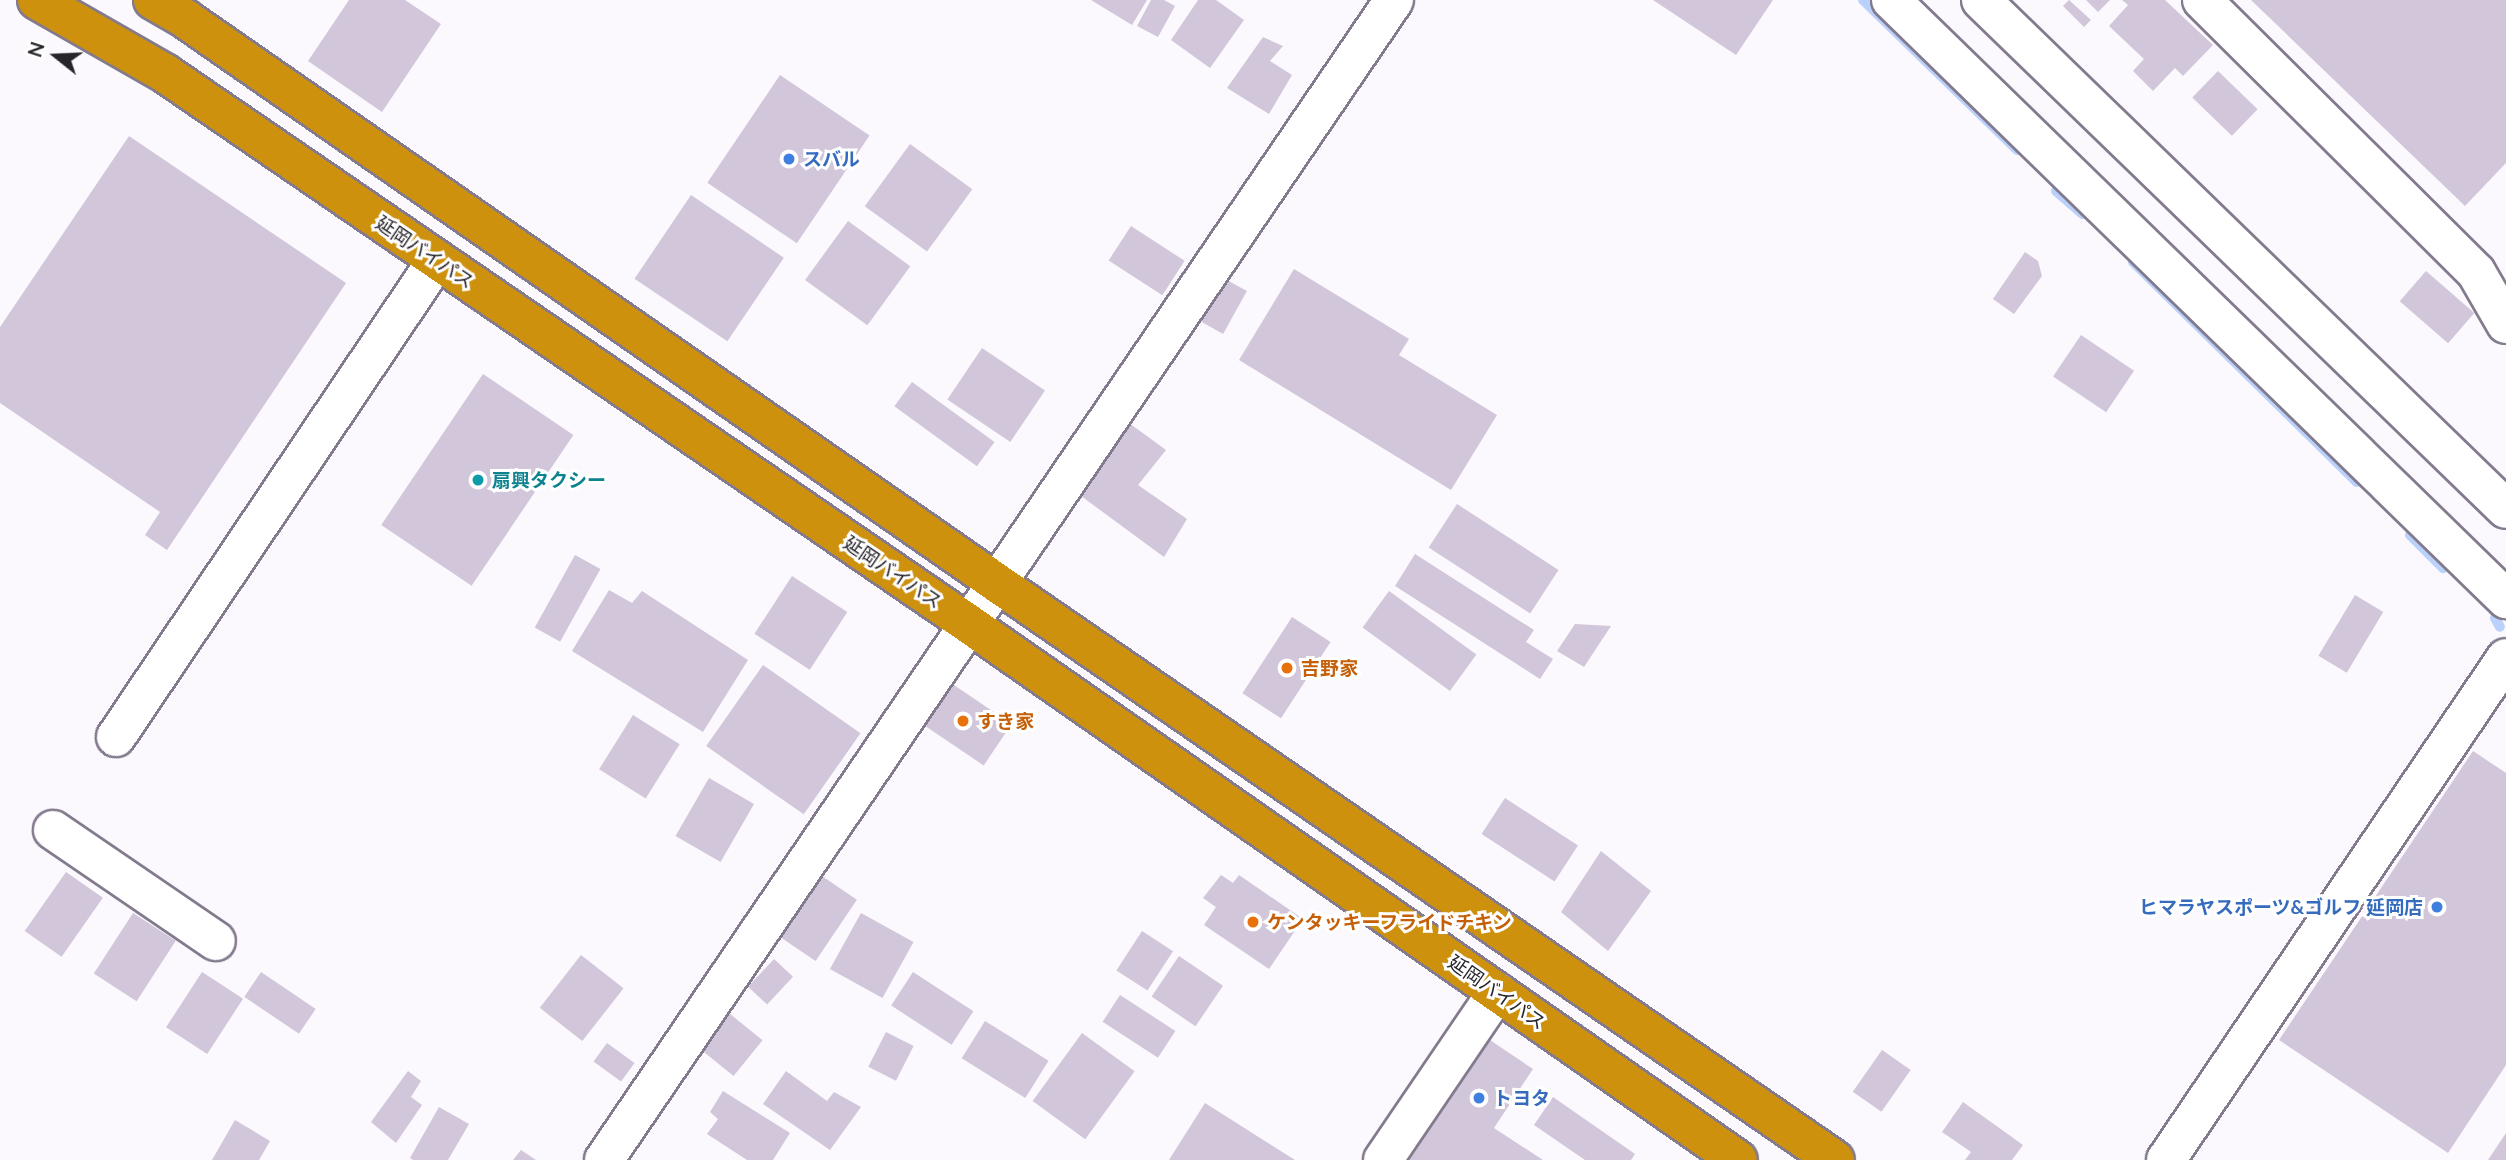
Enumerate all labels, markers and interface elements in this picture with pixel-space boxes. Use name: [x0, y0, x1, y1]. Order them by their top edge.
north arrow: [21, 21, 91, 91]
text: N: [22, 39, 49, 60]
place label: スバル: [803, 148, 860, 170]
marker: スバル: [781, 151, 797, 167]
street label: 延岡バイパス: [371, 211, 479, 293]
place label: 扇興タクシー: [492, 469, 606, 491]
marker: 扇興タクシー: [470, 472, 486, 488]
street label: 延岡バイパス: [839, 531, 947, 613]
place label: 吉野家: [1301, 657, 1358, 679]
marker: 吉野家: [1279, 660, 1295, 676]
place label: すき家: [977, 710, 1034, 732]
marker: すき家: [955, 713, 971, 729]
place label: ヒマラヤスポーツ&ゴルフ 延岡店: [2139, 896, 2423, 918]
marker: ヒマラヤスポーツ&ゴルフ 延岡店: [2429, 899, 2445, 915]
place label: ケンタッキーフライドチキン: [1267, 911, 1514, 933]
marker: ケンタッキーフライドチキン: [1245, 914, 1261, 930]
street label: 延岡バイパス: [1444, 950, 1550, 1034]
place label: トヨタ: [1493, 1087, 1550, 1109]
marker: トヨタ: [1471, 1090, 1487, 1106]

